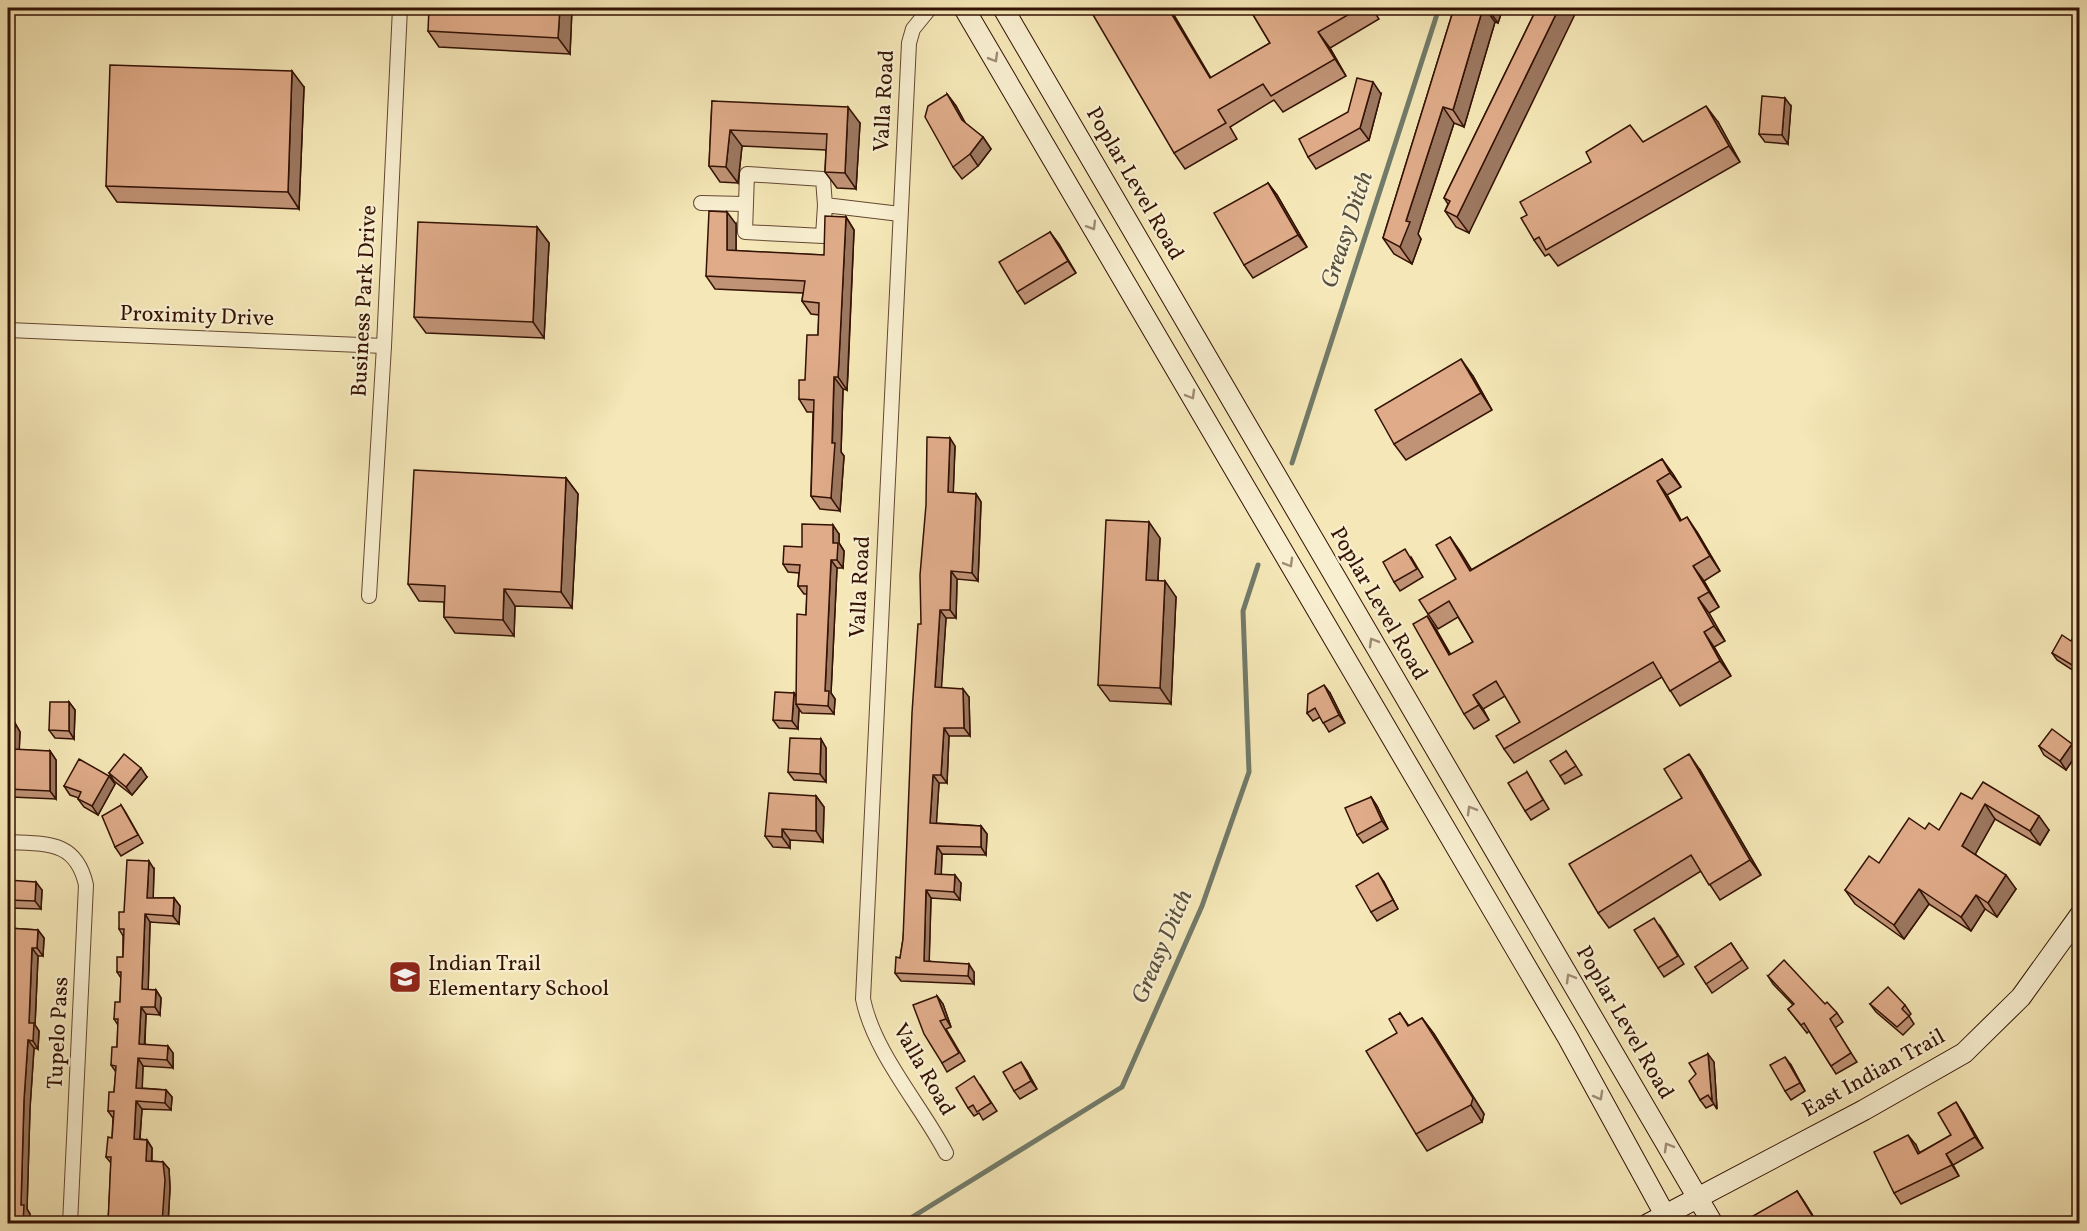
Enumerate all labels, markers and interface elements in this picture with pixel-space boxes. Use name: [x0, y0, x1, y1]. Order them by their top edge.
street label: Valla Road: [867, 49, 903, 153]
one-way arrow: [987, 52, 998, 62]
street label: Poplar Level Road: [1077, 102, 1191, 266]
water label: Greasy Ditch: [1313, 167, 1383, 293]
street label: Business Park Drive: [344, 204, 386, 398]
one-way arrow: [1085, 220, 1097, 230]
street label: Proximity Drive: [119, 299, 275, 335]
one-way arrow: [1184, 388, 1195, 399]
street label: Poplar Level Road: [1321, 522, 1435, 686]
street label: Valla Road: [843, 535, 879, 639]
one-way arrow: [1282, 557, 1294, 567]
one-way arrow: [1369, 638, 1380, 648]
one-way arrow: [1467, 806, 1479, 816]
water label: Greasy Ditch: [1124, 885, 1202, 1009]
street label: Poplar Level Road: [1567, 941, 1681, 1105]
place label: Indian Trail Elementary School: [428, 949, 609, 1005]
school or university icon: Indian Trail Elementary School: [387, 959, 423, 995]
one-way arrow: [1566, 974, 1577, 985]
street label: Tupelo Pass: [41, 976, 77, 1090]
street label: Valla Road: [884, 1018, 962, 1122]
street label: East Indian Trail: [1797, 1022, 1951, 1126]
one-way arrow: [1592, 1090, 1603, 1101]
one-way arrow: [1664, 1143, 1675, 1153]

